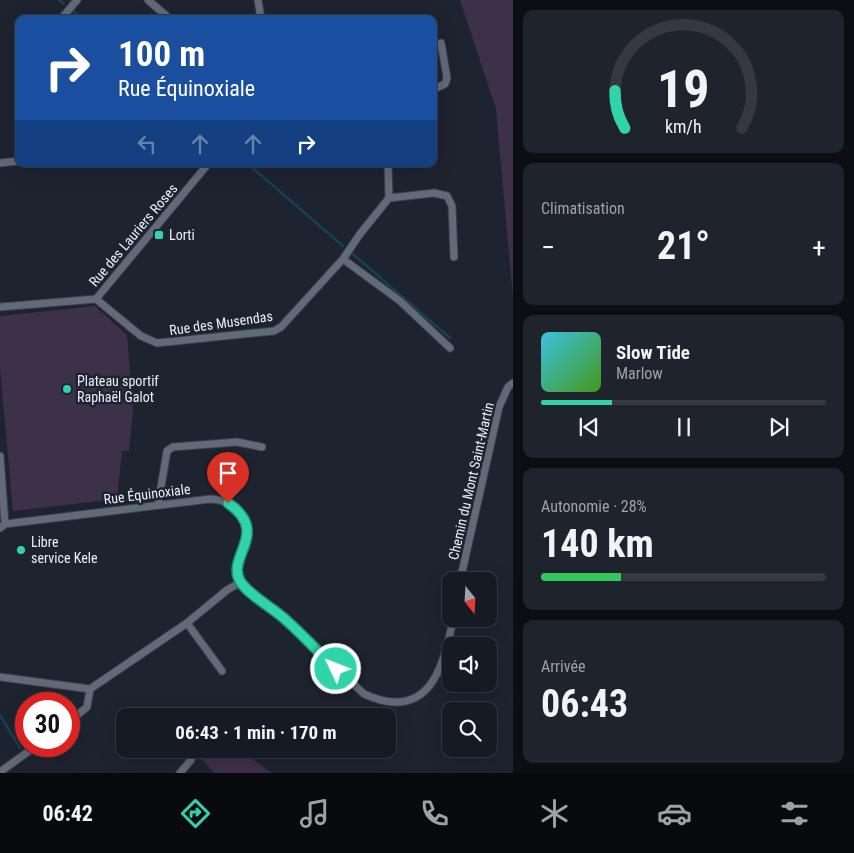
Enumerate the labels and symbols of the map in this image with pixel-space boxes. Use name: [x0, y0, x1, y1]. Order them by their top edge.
street label: Rue des Lauriers Roses: [85, 180, 181, 290]
place label: Lorti: [169, 227, 195, 243]
marker: Lorti: [153, 229, 165, 241]
street label: Rue des Musendas: [168, 308, 274, 338]
place label: Plateau sportif Raphaël Galot: [77, 373, 159, 405]
marker: Plateau sportif Raphaël Galot: [61, 383, 73, 395]
street label: Chemin du Mont Saint-Martin: [445, 401, 497, 561]
pin: [207, 452, 249, 503]
street label: Rue Équinoxiale: [103, 480, 192, 507]
place label: Libre service Kele: [31, 534, 98, 566]
marker: Libre service Kele: [15, 544, 27, 556]
north arrow: [442, 572, 498, 628]
position arrow: [309, 642, 361, 694]
speed limit sign: 30: [15, 692, 80, 757]

